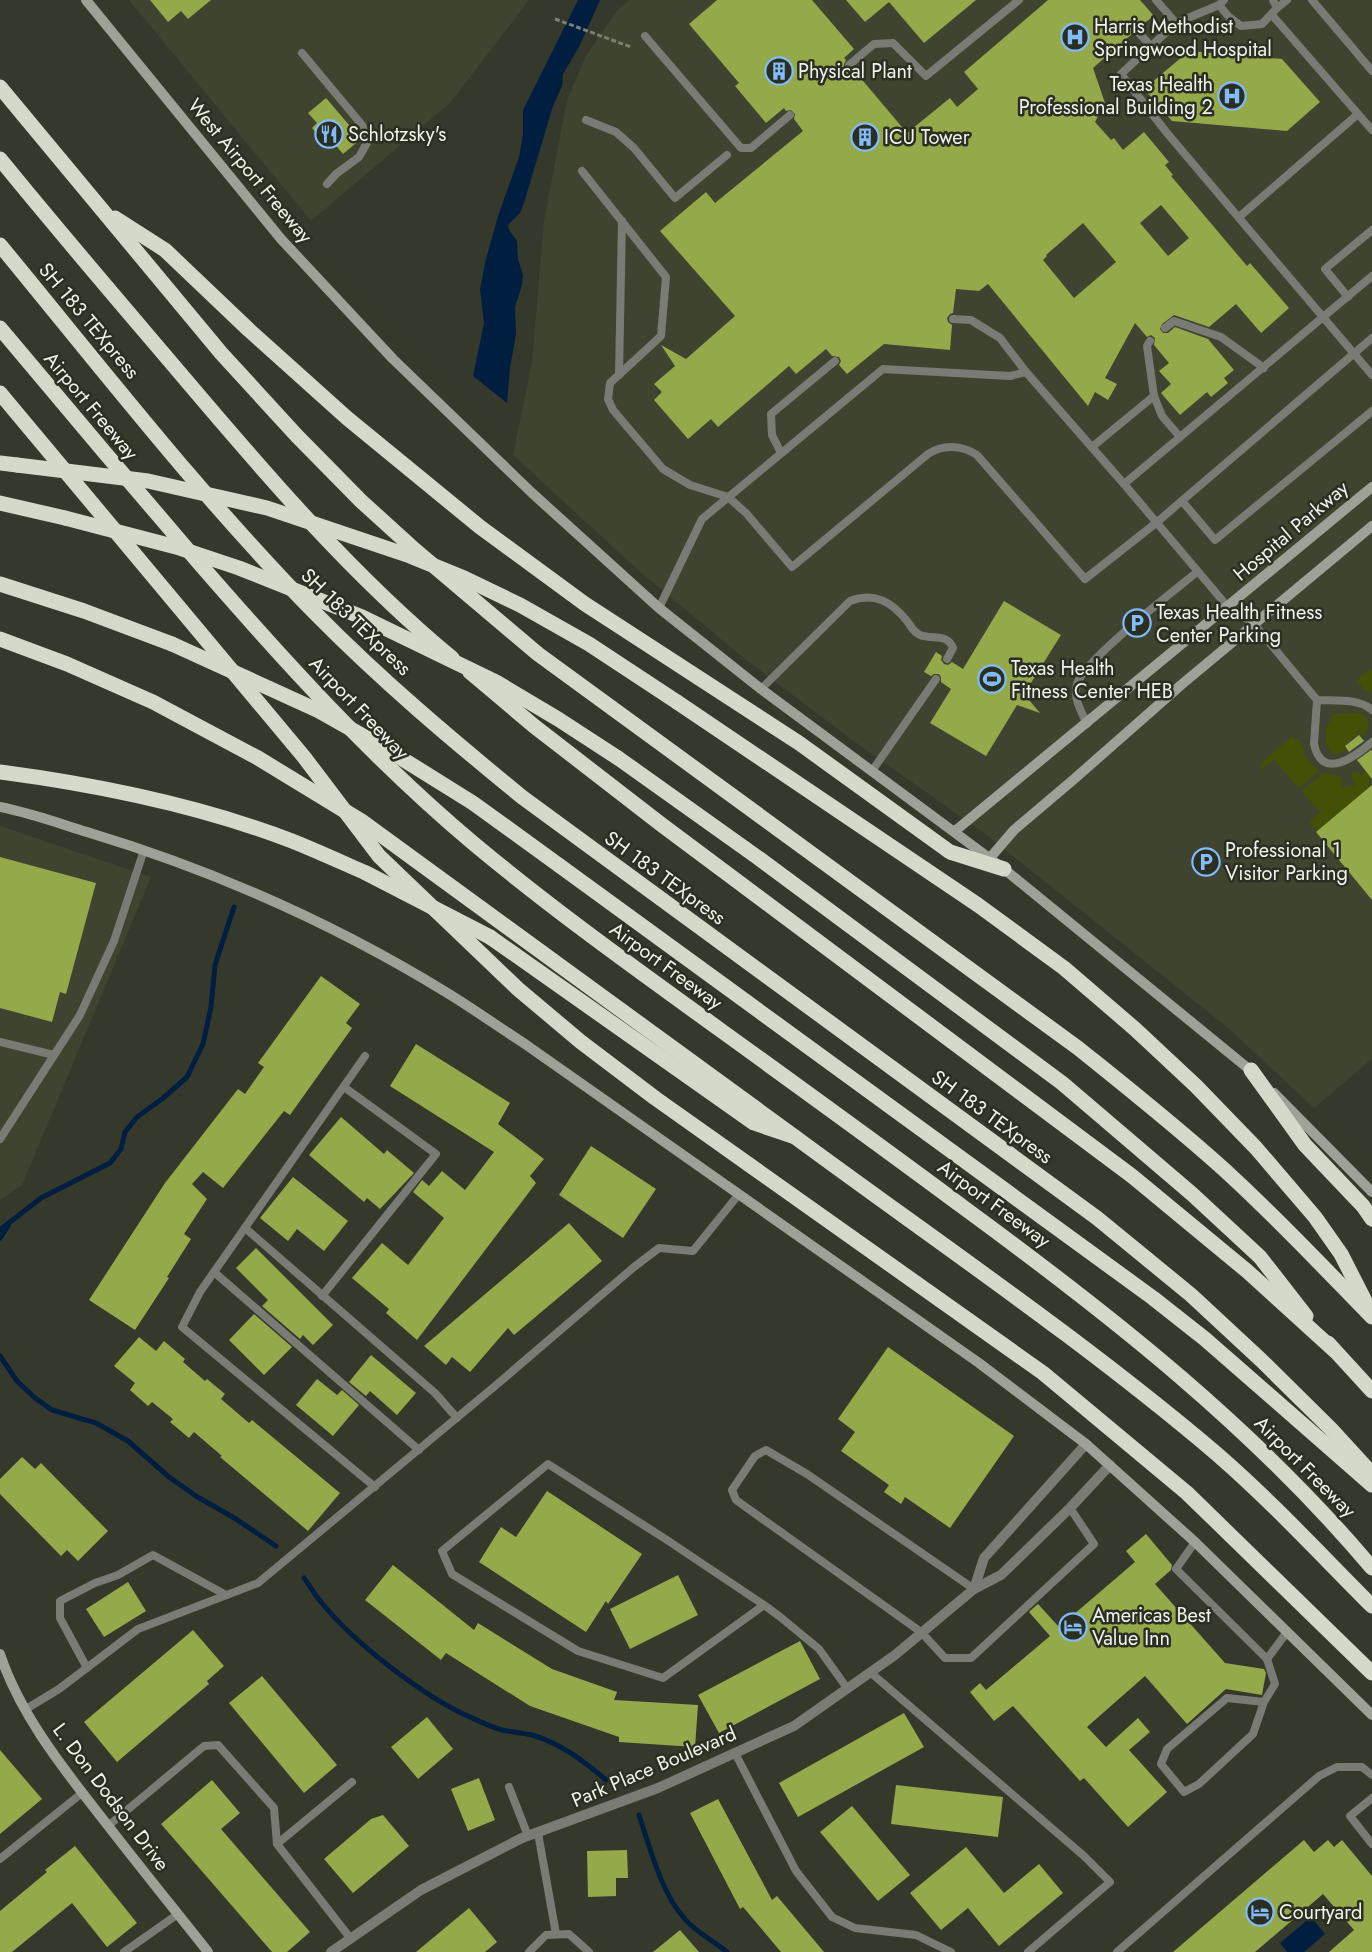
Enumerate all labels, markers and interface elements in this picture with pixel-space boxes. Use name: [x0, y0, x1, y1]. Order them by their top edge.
place label: Harris Methodist Springwood Hospital: [1094, 12, 1272, 64]
hospital icon: Harris Methodist Springwood Hospital: [1060, 22, 1090, 52]
building icon: Physical Plant: [764, 56, 794, 86]
place label: Physical Plant: [798, 57, 912, 86]
place label: Texas Health Professional Building 2: [1019, 70, 1213, 122]
hospital icon: Texas Health Professional Building 2: [1217, 81, 1247, 111]
street label: West Airport Freeway: [181, 92, 319, 250]
restaurant icon: Schlotzsky's: [314, 119, 344, 149]
place label: Schlotzsky's: [348, 120, 446, 149]
building icon: ICU Tower: [850, 122, 880, 152]
place label: ICU Tower: [884, 123, 970, 152]
street label: SH 183 TEXpress: [32, 257, 146, 385]
street label: Airport Freeway: [37, 345, 145, 467]
street label: Hospital Parkway: [1227, 474, 1355, 588]
street label: SH 183 TEXpress: [294, 562, 418, 682]
place label: Texas Health Fitness Center Parking: [1156, 598, 1322, 650]
parking icon: Texas Health Fitness Center Parking: [1122, 608, 1152, 638]
street label: Airport Freeway: [302, 650, 416, 766]
place label: Texas Health Fitness Center HEB: [1011, 654, 1173, 706]
sports icon: Texas Health Fitness Center HEB: [977, 664, 1007, 694]
street label: SH 183 TEXpress: [598, 824, 732, 932]
place label: Professional 1 Visitor Parking: [1225, 836, 1348, 888]
parking icon: Professional 1 Visitor Parking: [1191, 847, 1221, 877]
street label: Airport Freeway: [603, 915, 729, 1017]
street label: SH 183 TEXpress: [925, 1063, 1059, 1171]
street label: Airport Freeway: [931, 1153, 1057, 1255]
street label: Airport Freeway: [1248, 1410, 1363, 1525]
place label: Americas Best Value Inn: [1092, 1601, 1211, 1653]
hotel icon: Americas Best Value Inn: [1058, 1612, 1088, 1642]
street label: L. Don Dodson Drive: [46, 1717, 176, 1877]
street label: Park Place Boulevard: [567, 1719, 741, 1815]
hotel icon: Courtyard: [1245, 1897, 1275, 1927]
place label: Courtyard: [1279, 1898, 1362, 1927]

